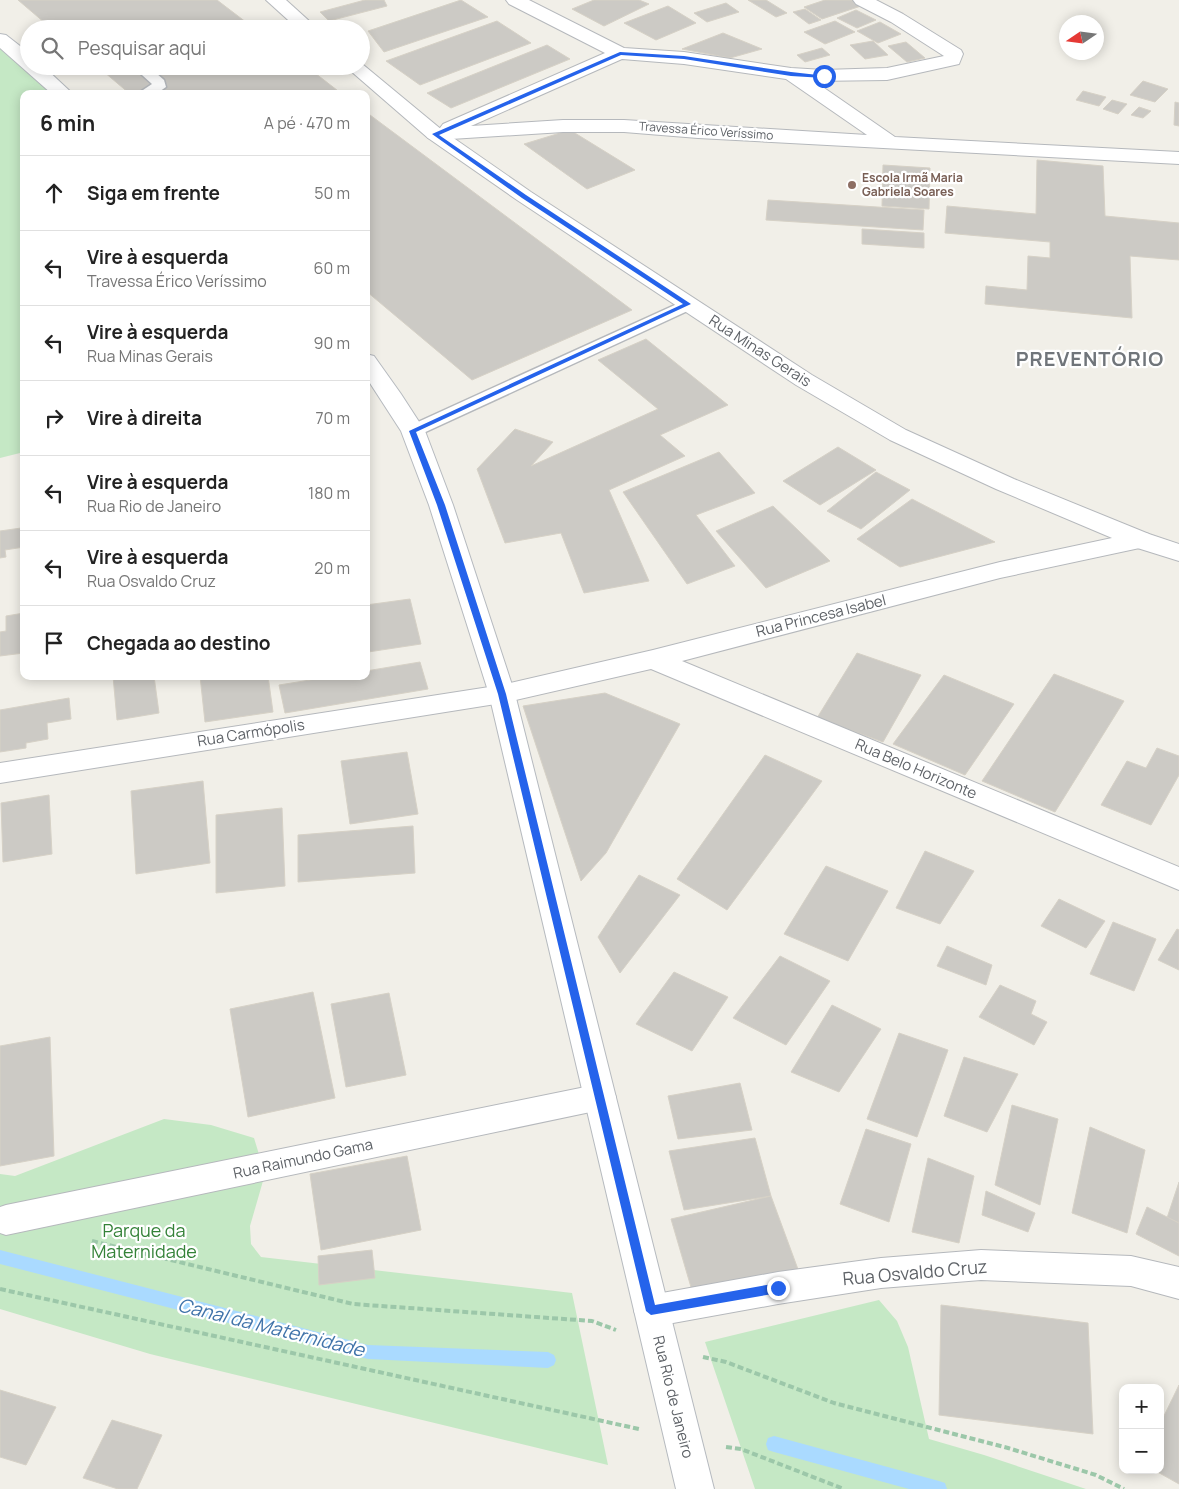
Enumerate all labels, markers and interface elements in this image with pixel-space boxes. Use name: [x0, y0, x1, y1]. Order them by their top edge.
north arrow: [1059, 15, 1104, 60]
search box: [20, 20, 370, 75]
icon: search: [38, 34, 66, 62]
text: Pesquisar aqui: [78, 35, 206, 61]
route start: [813, 65, 836, 88]
text: 6 min: [40, 109, 95, 137]
text: A pé · 470 m: [264, 112, 350, 134]
street label: Travessa Érico Veríssimo: [638, 117, 774, 144]
place label: Escola Irmã Maria Gabriela Soares: [862, 169, 963, 200]
icon: ahead: [40, 179, 68, 207]
marker: Escola Irmã Maria Gabriela Soares: [846, 179, 858, 191]
text: Siga em frente: [87, 180, 220, 206]
text: 50 m: [314, 182, 350, 204]
text: Vire à esquerda: [87, 244, 228, 270]
icon: left: [40, 254, 68, 282]
text: 60 m: [314, 257, 350, 279]
text: Travessa Érico Veríssimo: [87, 270, 267, 292]
street label: Rua Minas Gerais: [705, 310, 816, 392]
text: Vire à esquerda: [87, 319, 228, 345]
icon: left: [40, 329, 68, 357]
text: 90 m: [314, 332, 350, 354]
text: Rua Minas Gerais: [87, 345, 213, 367]
district label: PREVENTÓRIO: [1016, 345, 1164, 372]
icon: right: [40, 404, 68, 432]
text: Vire à direita: [87, 405, 202, 431]
text: 70 m: [315, 407, 350, 429]
text: Vire à esquerda: [87, 469, 228, 495]
icon: left: [40, 479, 68, 507]
text: 180 m: [308, 482, 350, 504]
text: Rua Rio de Janeiro: [87, 495, 221, 517]
text: Vire à esquerda: [87, 544, 228, 570]
icon: left: [40, 554, 68, 582]
text: 20 m: [314, 557, 350, 579]
text: Rua Osvaldo Cruz: [87, 570, 216, 592]
street label: Rua Princesa Isabel: [754, 589, 888, 642]
icon: arrive: [40, 629, 68, 657]
text: Chegada ao destino: [87, 630, 270, 656]
street label: Rua Carmópolis: [196, 714, 306, 751]
street label: Rua Belo Horizonte: [852, 733, 981, 804]
street label: Rua Raimundo Gama: [231, 1133, 375, 1184]
park label: Parque da Maternidade: [91, 1218, 197, 1263]
street label: Rua Osvaldo Cruz: [842, 1254, 988, 1290]
route end: [767, 1277, 790, 1300]
water label: Canal da Maternidade: [175, 1291, 369, 1363]
street label: Rua Rio de Janeiro: [648, 1333, 699, 1461]
map controls: [1119, 1384, 1164, 1474]
button: +: [1119, 1384, 1164, 1429]
button: −: [1119, 1429, 1164, 1474]

